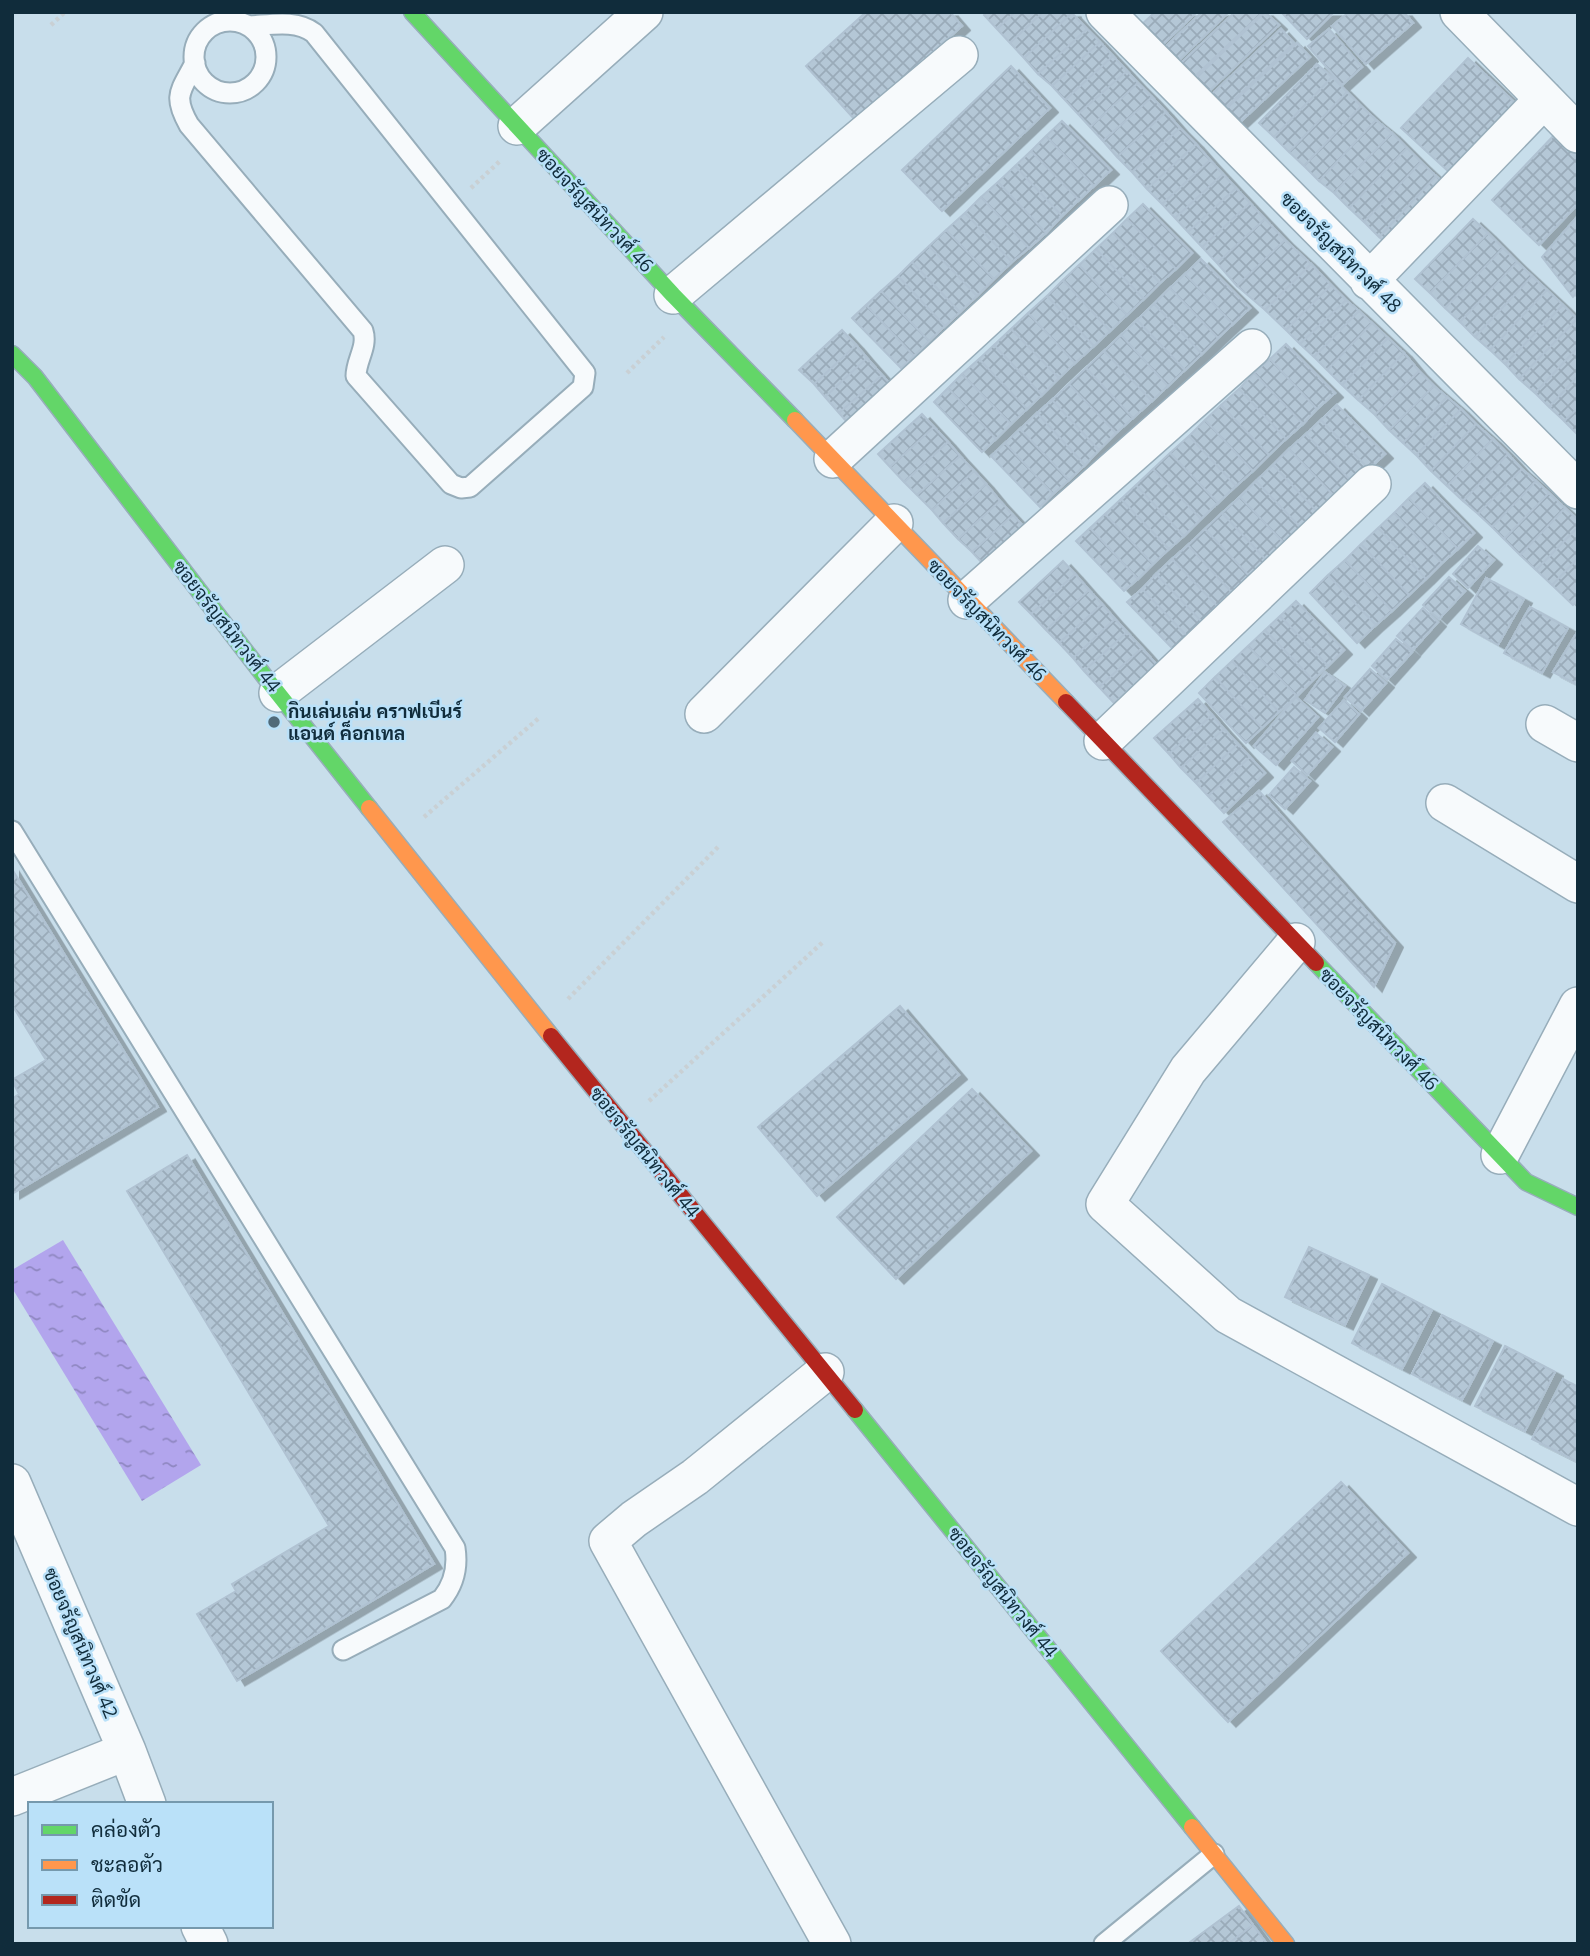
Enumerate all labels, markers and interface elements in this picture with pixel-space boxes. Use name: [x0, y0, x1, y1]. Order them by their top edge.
street label: ซอยจรัญสนิทวงศ์ 46: [530, 142, 660, 278]
street label: ซอยจรัญสนิทวงศ์ 48: [1275, 186, 1407, 318]
street label: ซอยจรัญสนิทวงศ์ 46: [922, 553, 1052, 687]
street label: ซอยจรัญสนิทวงศ์ 44: [167, 554, 287, 698]
place label: กินเล่นเล่น คราฟเบีนร์ แอนด์ ค็อกเทล: [288, 698, 463, 746]
marker: กินเล่นเล่น คราฟเบีนร์ แอนด์ ค็อกเทล: [266, 714, 282, 730]
street label: ซอยจรัญสนิทวงศ์ 46: [1314, 962, 1444, 1096]
street label: ซอยจรัญสนิทวงศ์ 44: [584, 1081, 706, 1223]
street label: ซอยจรัญสนิทวงศ์ 44: [942, 1521, 1064, 1663]
street label: ซอยจรัญสนิทวงศ์ 42: [38, 1564, 124, 1722]
legend: [28, 1802, 273, 1928]
text: คล่องตัว: [91, 1815, 161, 1843]
text: ชะลอตัว: [91, 1850, 163, 1878]
text: ติดขัด: [91, 1885, 141, 1913]

